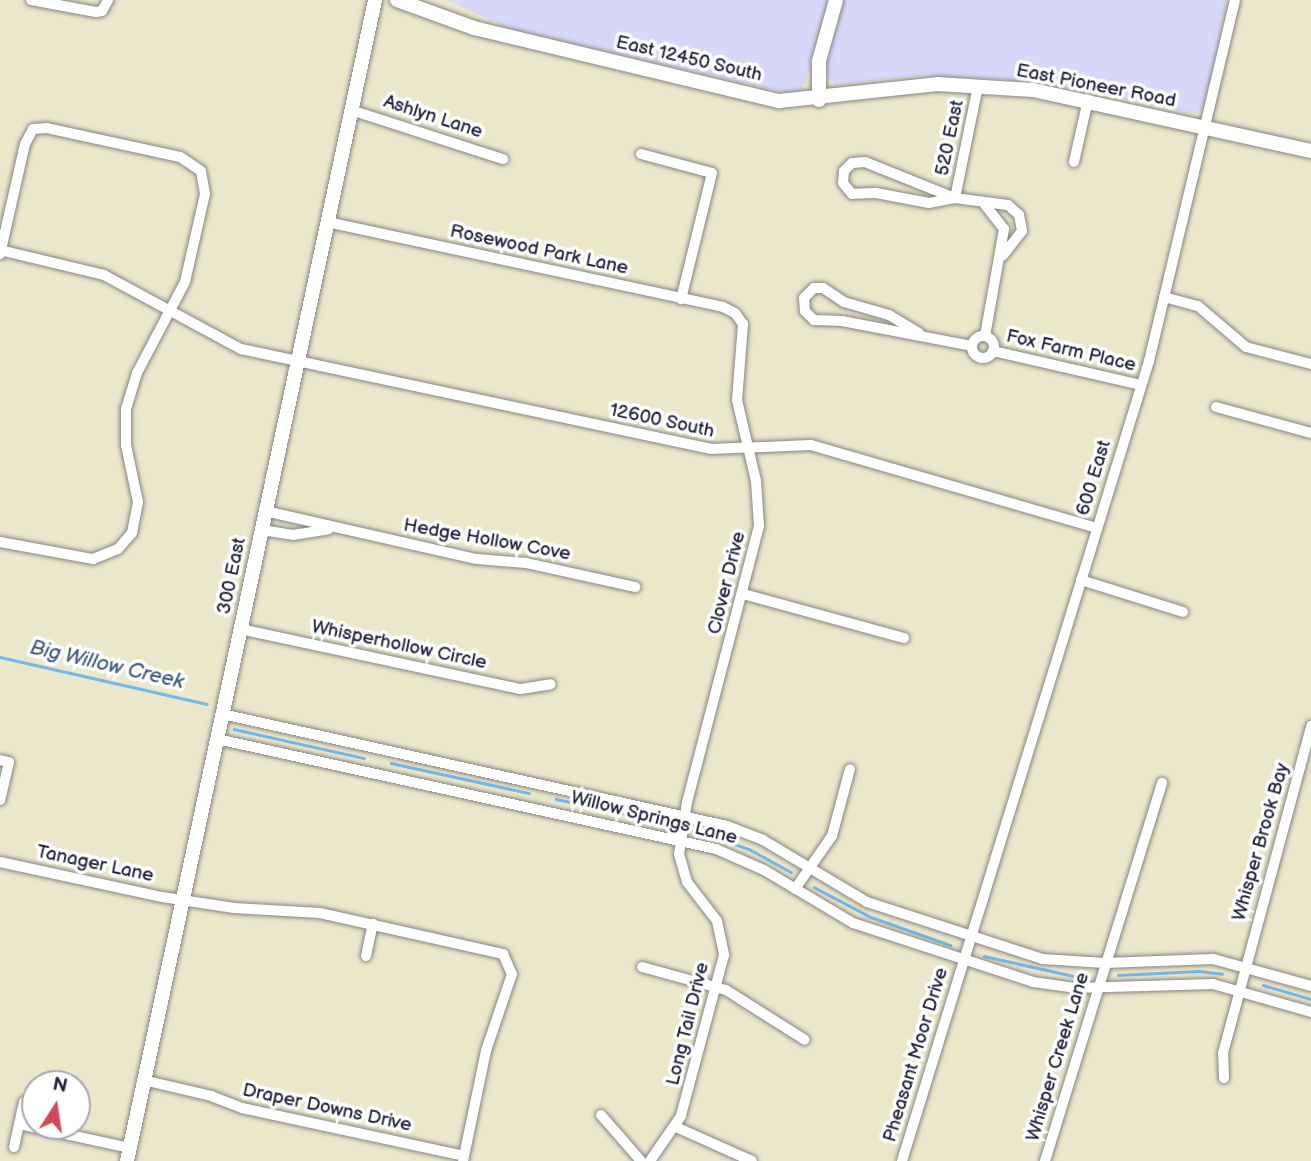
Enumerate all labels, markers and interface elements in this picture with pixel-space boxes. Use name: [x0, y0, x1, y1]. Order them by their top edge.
street label: East 12450 South: [613, 31, 765, 87]
street label: East Pioneer Road: [1014, 59, 1178, 113]
street label: Ashlyn Lane: [381, 90, 485, 144]
street label: 520 East: [931, 98, 969, 178]
street label: Rosewood Park Lane: [448, 220, 630, 280]
street label: Fox Farm Place: [1004, 325, 1138, 377]
street label: 12600 South: [607, 399, 717, 443]
street label: 600 East: [1072, 438, 1116, 518]
street label: Hedge Hollow Cove: [402, 514, 572, 566]
street label: Clover Drive: [703, 529, 751, 637]
street label: 300 East: [213, 536, 251, 616]
street label: Whisperhollow Circle: [309, 615, 489, 675]
water label: Big Willow Creek: [27, 635, 187, 695]
street label: Whisper Brook Bay: [1228, 760, 1294, 924]
street label: Willow Springs Lane: [568, 786, 740, 850]
street label: Tanager Lane: [34, 840, 156, 888]
street label: Long Tail Drive: [662, 960, 714, 1088]
street label: Pheasant Moor Drive: [879, 965, 953, 1145]
street label: Whisper Creek Lane: [1021, 970, 1095, 1144]
north arrow: [21, 1070, 91, 1140]
text: N: [51, 1073, 69, 1099]
street label: Draper Downs Drive: [240, 1079, 414, 1137]

